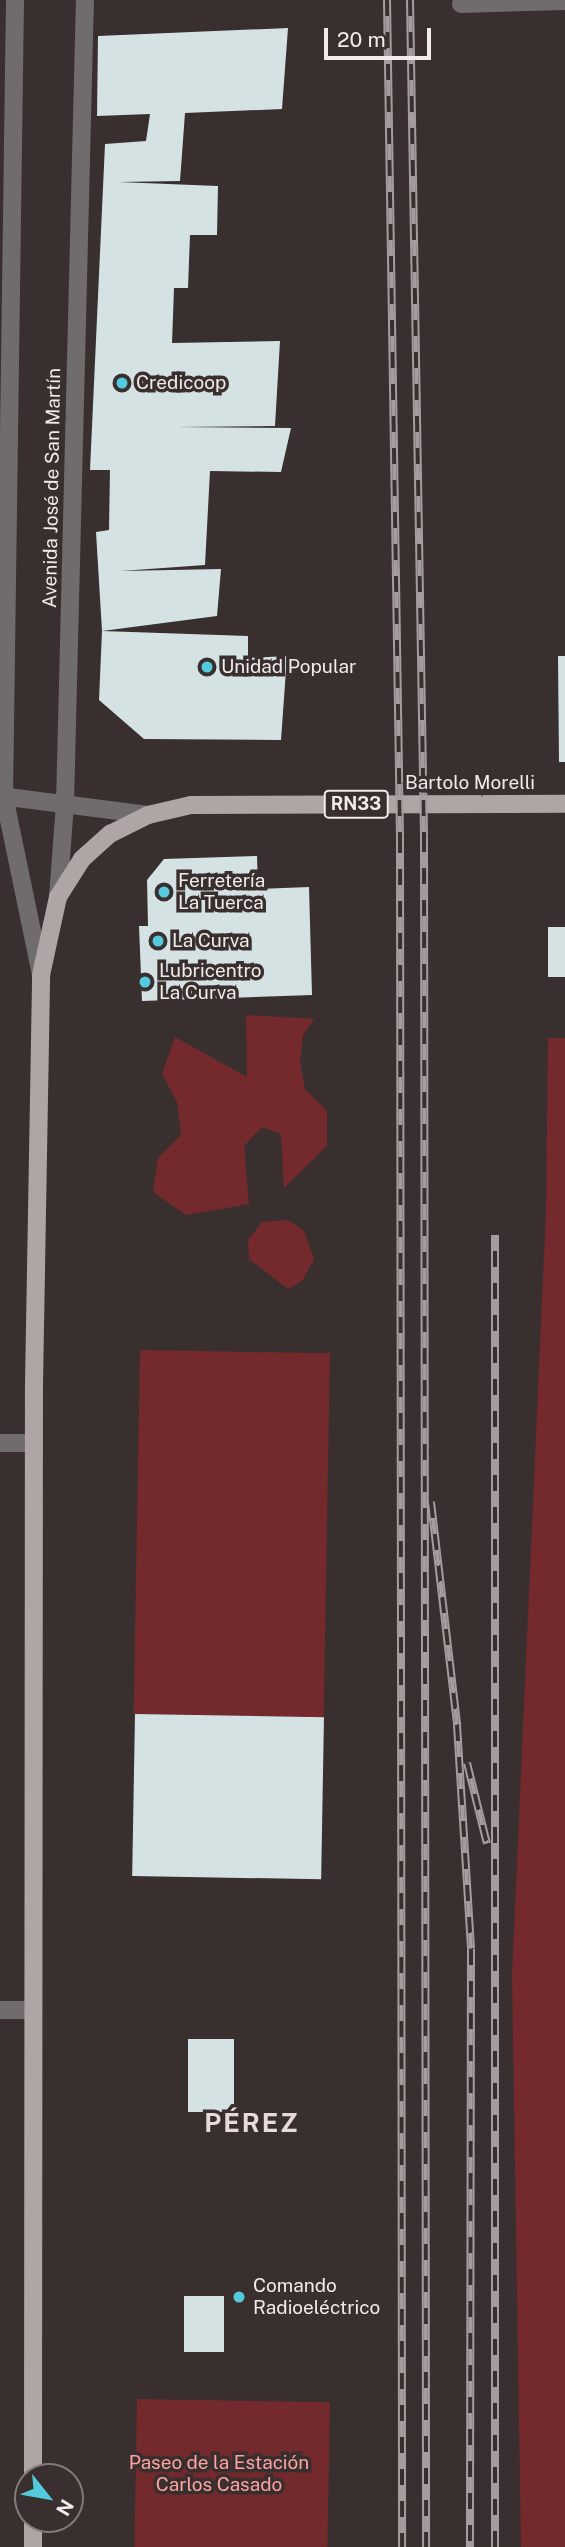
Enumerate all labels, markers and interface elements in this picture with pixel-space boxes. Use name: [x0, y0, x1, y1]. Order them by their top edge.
scale bar: [327, 14, 434, 58]
text: 20 m: [337, 27, 386, 52]
street label: Avenida José de San Martín: [39, 367, 65, 609]
place label: Credicoop: [136, 372, 226, 394]
marker: Credicoop: [114, 375, 130, 391]
place label: Unidad Popular: [221, 656, 356, 678]
marker: Unidad Popular: [199, 659, 215, 675]
street label: Bartolo Morelli: [405, 772, 535, 794]
road number: RN33: [323, 790, 389, 818]
place label: Ferretería La Tuerca: [178, 870, 265, 914]
marker: Ferretería La Tuerca: [156, 884, 172, 900]
place label: La Curva: [172, 930, 250, 952]
marker: La Curva: [150, 933, 166, 949]
place label: Lubricentro La Curva: [159, 960, 262, 1004]
marker: Lubricentro La Curva: [137, 974, 153, 990]
district label: PÉREZ: [205, 2107, 299, 2139]
place label: Comando Radioeléctrico: [253, 2275, 380, 2319]
marker: Comando Radioeléctrico: [231, 2289, 247, 2305]
park label: Paseo de la Estación Carlos Casado: [128, 2452, 310, 2496]
north arrow: [14, 2463, 84, 2533]
text: N: [52, 2496, 79, 2520]

